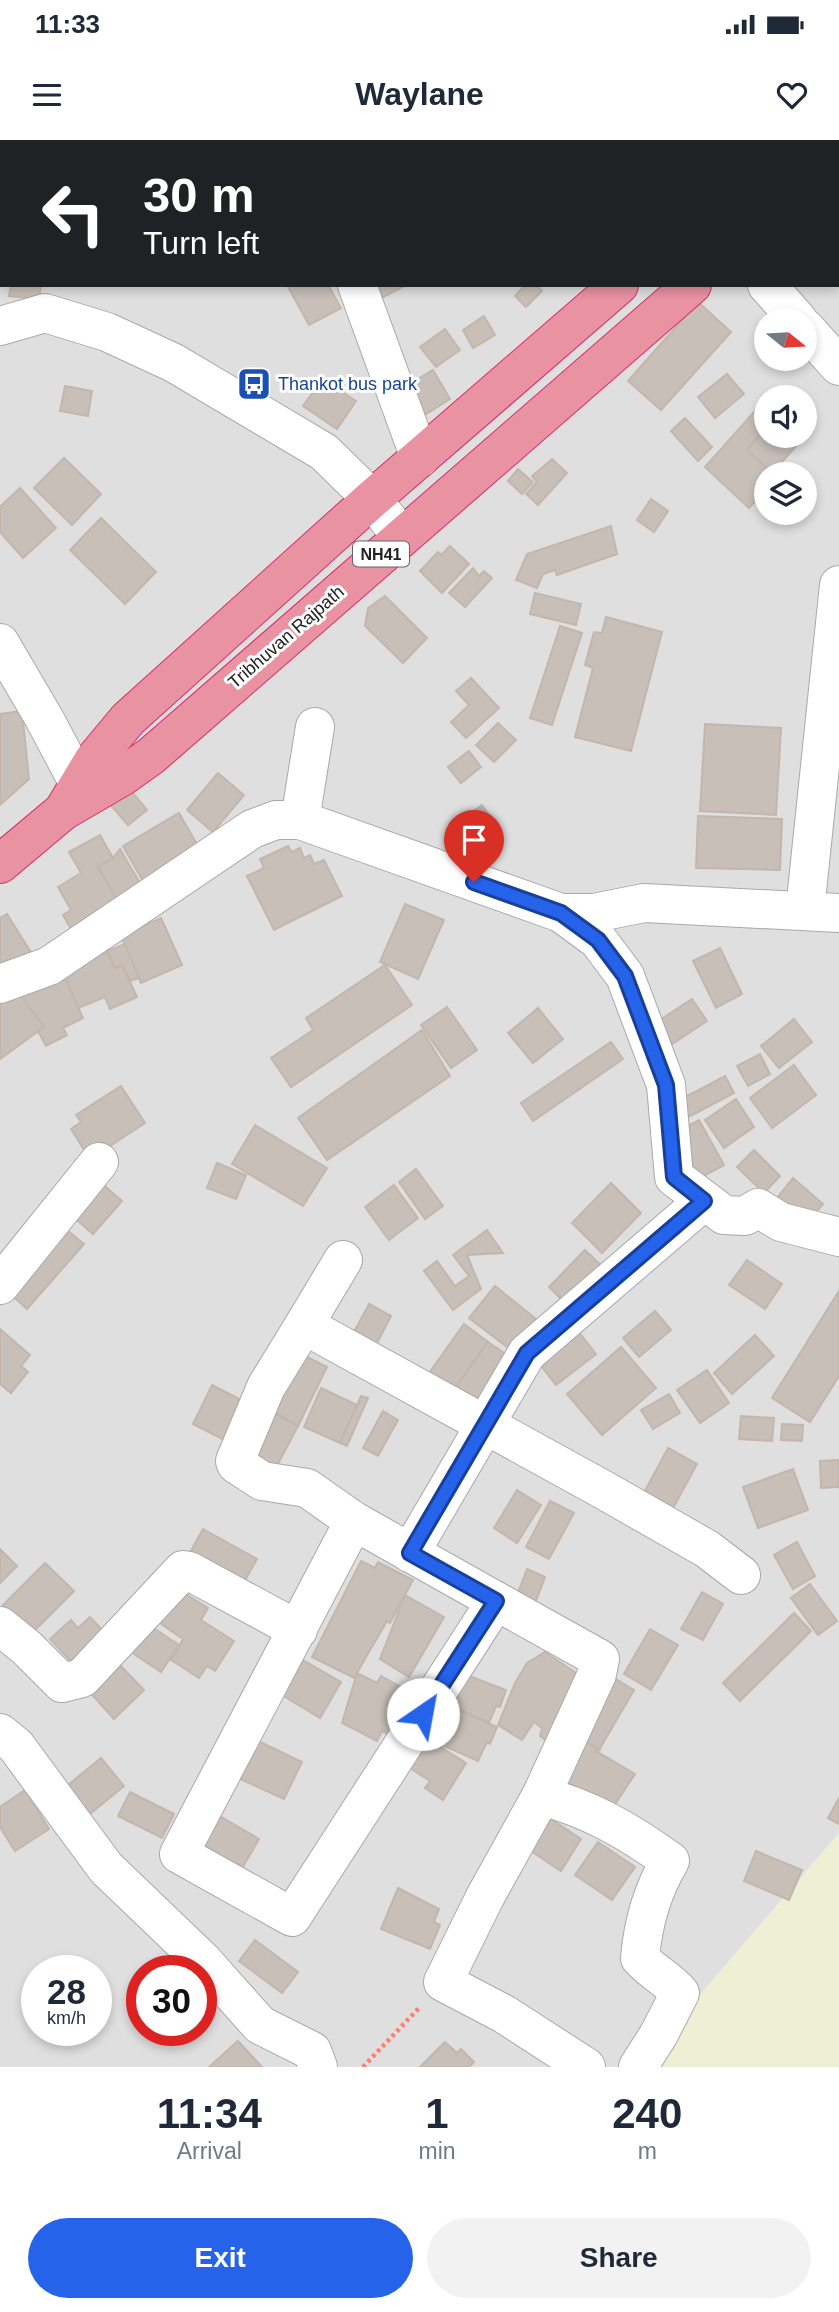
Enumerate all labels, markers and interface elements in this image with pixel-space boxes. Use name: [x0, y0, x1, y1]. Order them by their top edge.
text: 11:33: [35, 9, 100, 39]
icon: menu: [28, 76, 66, 114]
text: Waylane: [355, 76, 484, 112]
icon: heart: [773, 76, 811, 114]
icon: left: [28, 168, 119, 259]
text: 30 m: [143, 168, 255, 222]
text: Turn left: [143, 225, 259, 261]
north arrow: [754, 308, 817, 371]
map controls: [754, 308, 817, 525]
bus stop icon: Thankot bus park: [235, 365, 273, 403]
place label: Thankot bus park: [278, 374, 418, 394]
button: sound: [754, 385, 817, 448]
button: layers: [754, 462, 817, 525]
road number: NH41: [353, 542, 409, 566]
street label: Tribhuvan Rajpath: [224, 581, 348, 693]
pin: [444, 810, 504, 882]
icon: arrive: [455, 821, 493, 859]
position arrow: [386, 1677, 460, 1751]
speed limit sign: 30: [126, 1955, 217, 2046]
text: 28: [47, 1972, 86, 2011]
text: km/h: [47, 2008, 86, 2028]
text: 11:34: [157, 2090, 262, 2137]
text: 1: [425, 2090, 449, 2137]
text: 240: [612, 2090, 682, 2137]
text: Arrival: [177, 2138, 242, 2164]
text: min: [418, 2138, 456, 2164]
text: m: [638, 2138, 657, 2164]
button: Exit: [28, 2218, 413, 2298]
button: Share: [427, 2218, 811, 2298]

